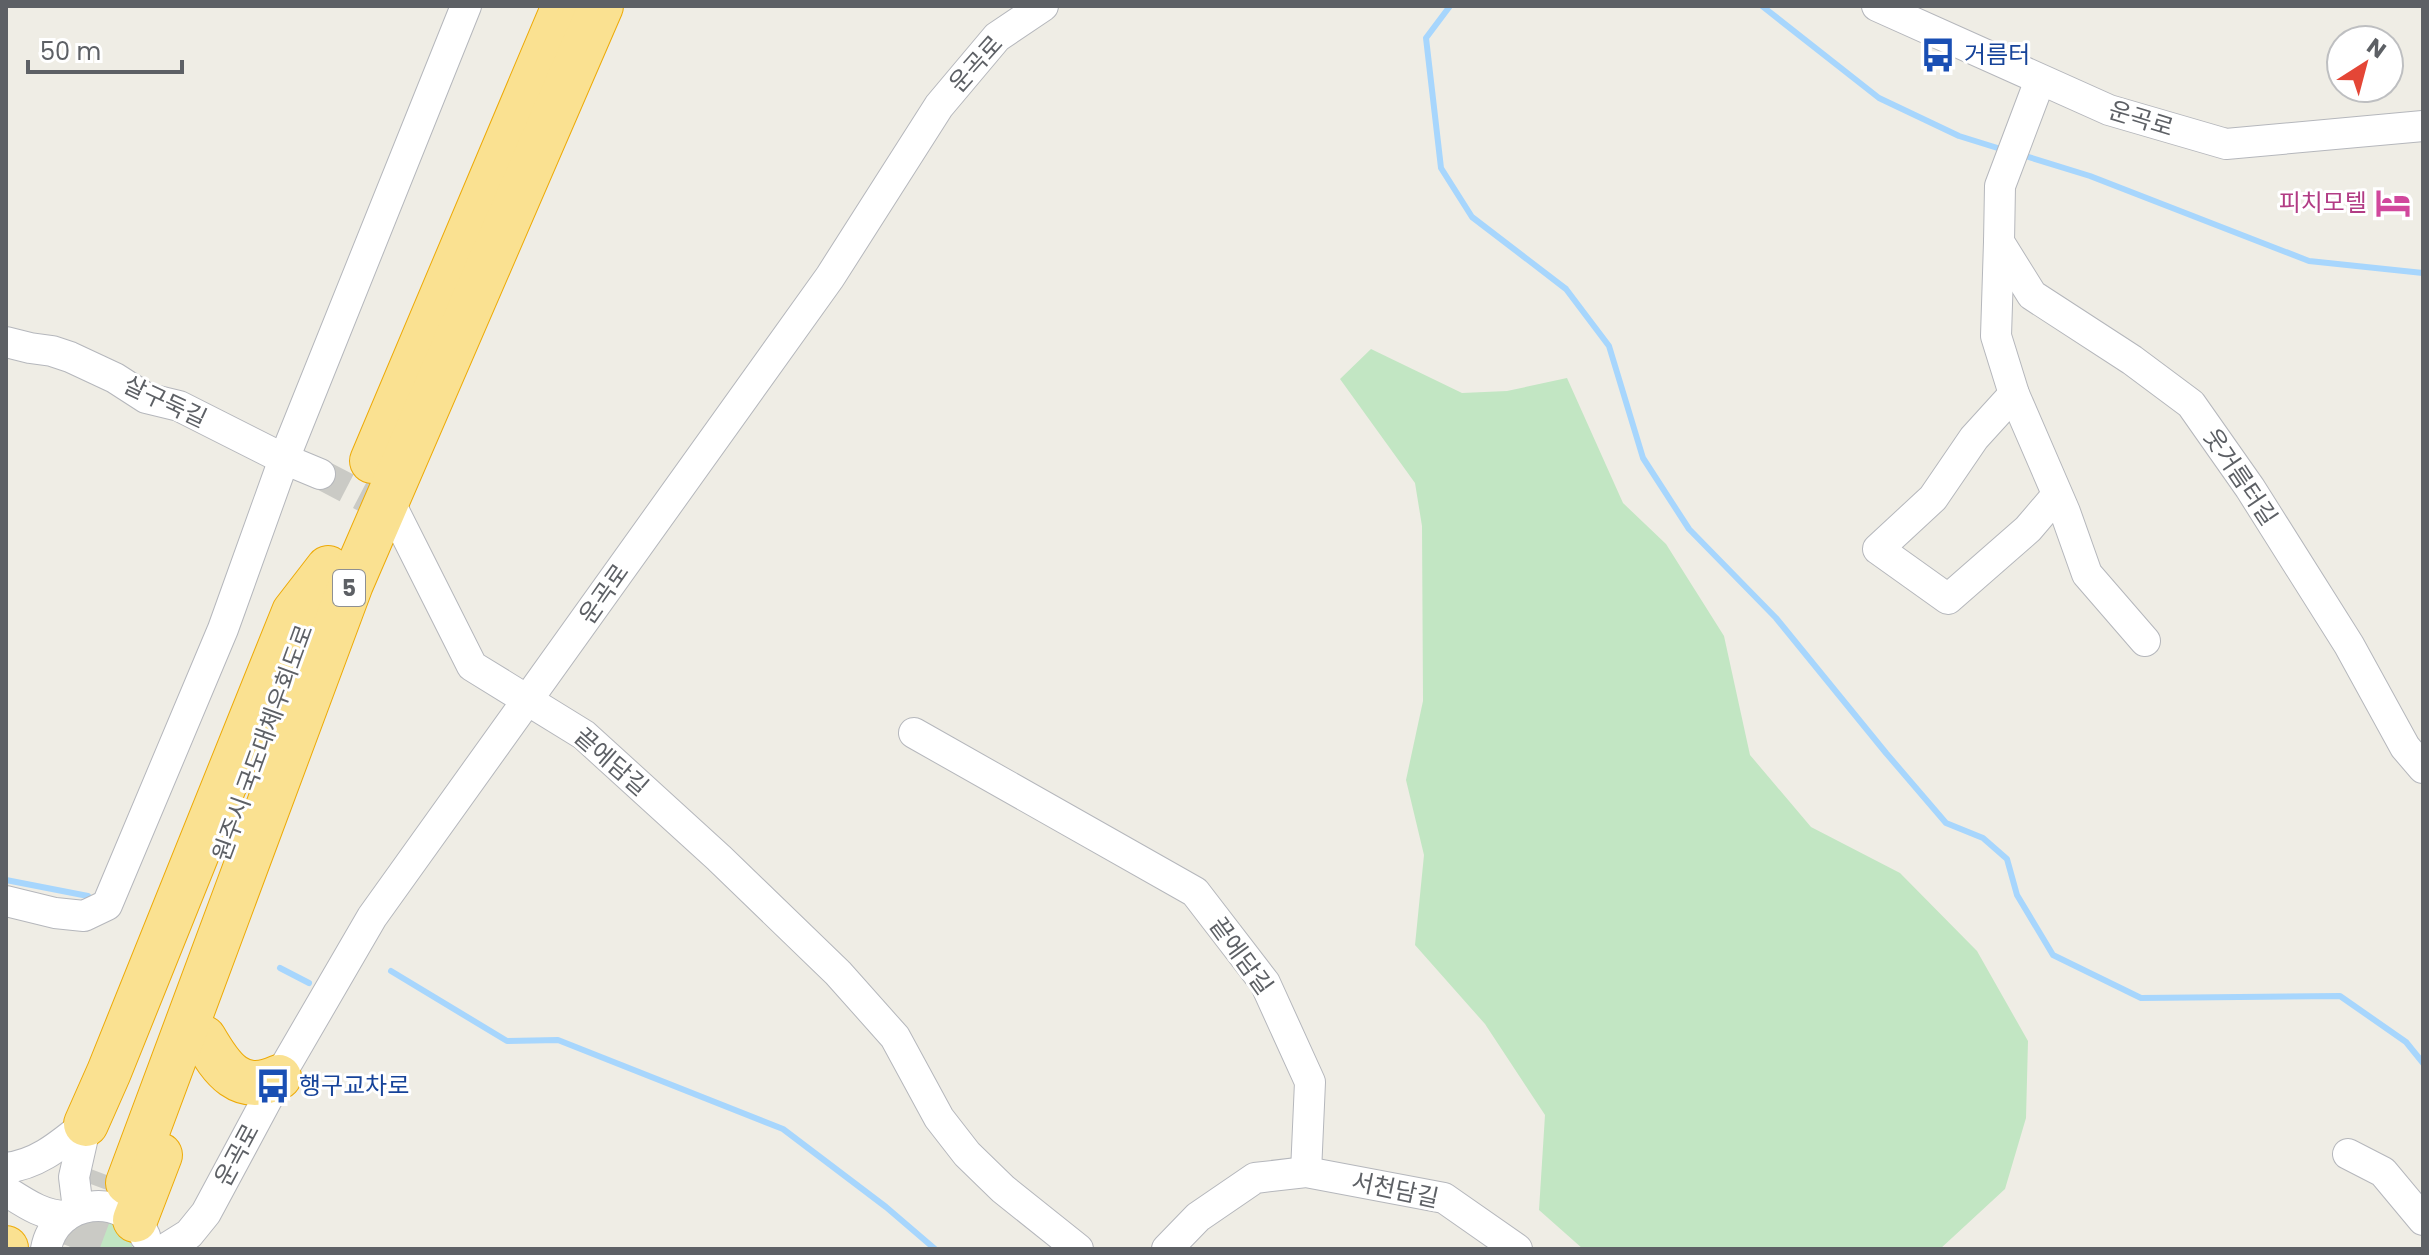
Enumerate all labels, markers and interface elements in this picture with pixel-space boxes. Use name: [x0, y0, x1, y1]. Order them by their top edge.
scale bar: [28, 24, 182, 74]
north arrow: [2325, 24, 2405, 104]
street label: 운곡로: [941, 28, 1010, 99]
text: N: [2361, 31, 2392, 66]
text: 50 m: [40, 35, 101, 68]
bus stop icon: 거름터: [1919, 36, 1957, 74]
place label: 거름터: [1964, 38, 2030, 71]
street label: 운곡로: [2105, 93, 2178, 144]
hotel icon: 피치모텔: [2374, 184, 2412, 222]
place label: 피치모텔: [2279, 186, 2367, 219]
street label: 살구둑길: [118, 368, 212, 435]
street label: 웃거름터길: [2196, 422, 2285, 532]
street label: 운곡로: [571, 557, 636, 630]
road number: 5: [333, 570, 365, 606]
street label: 원주시 국도대체우회도로: [204, 620, 321, 866]
street label: 끝에담길: [567, 720, 655, 803]
street label: 끝에담길: [1202, 910, 1281, 1001]
bus stop icon: 행구교차로: [254, 1067, 292, 1105]
place label: 행구교차로: [299, 1069, 409, 1102]
street label: 운곡로: [206, 1118, 267, 1192]
street label: 서천담길: [1348, 1164, 1442, 1215]

